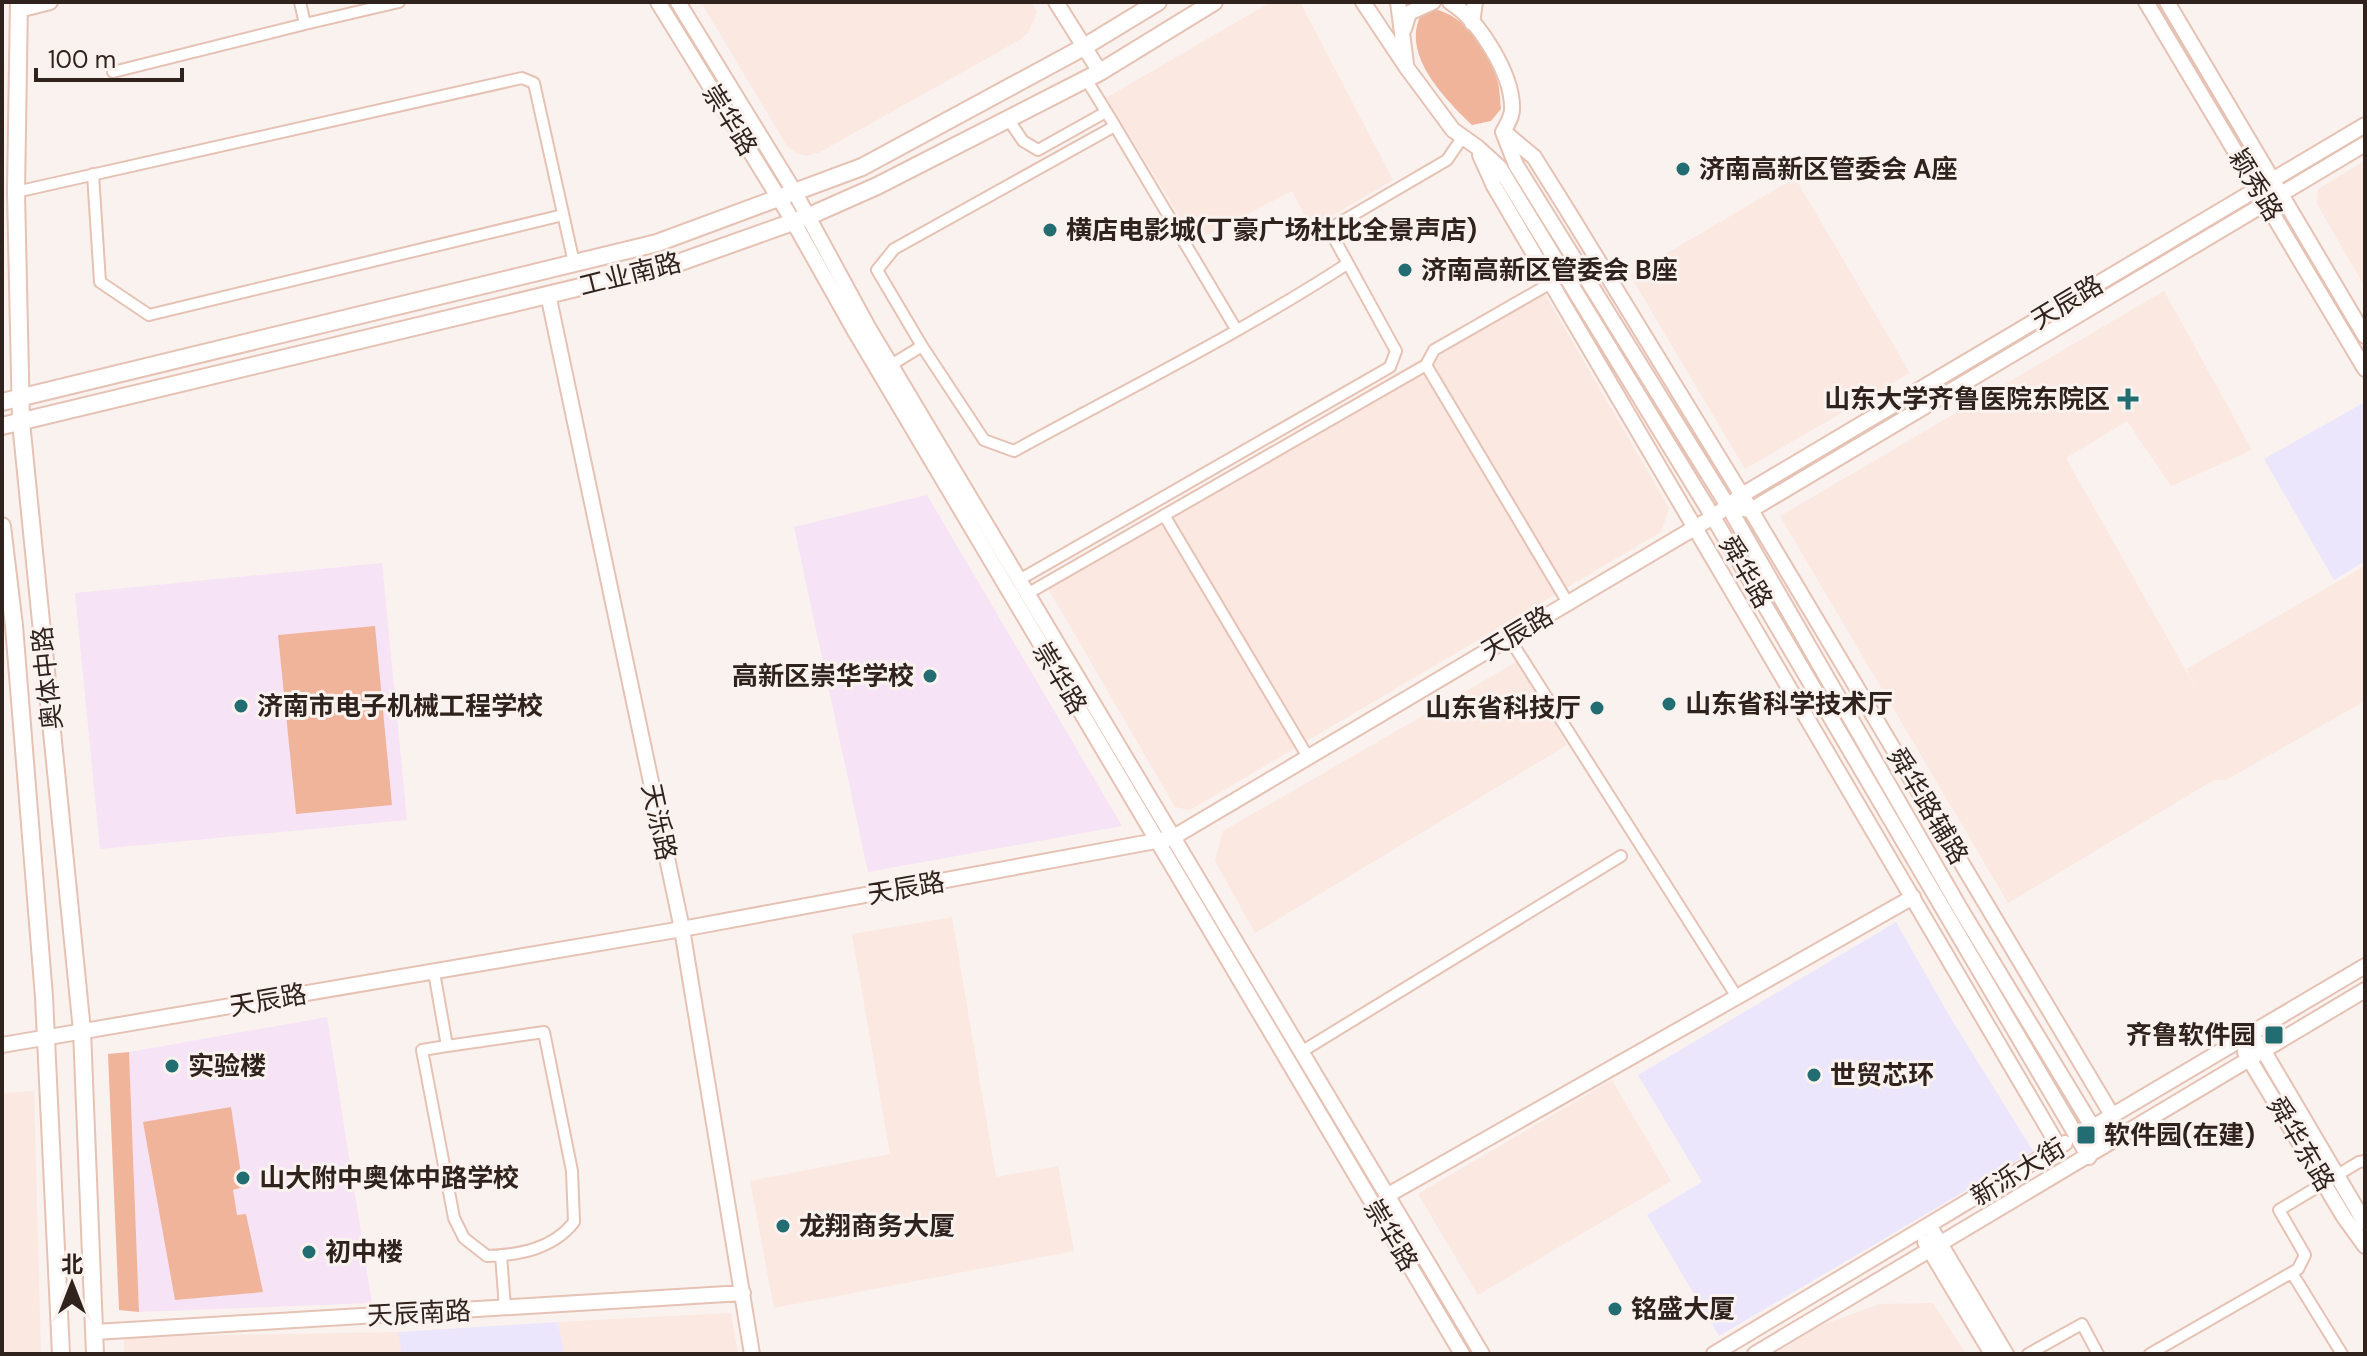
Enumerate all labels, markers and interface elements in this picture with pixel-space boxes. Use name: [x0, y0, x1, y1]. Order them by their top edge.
scale bar: [36, 32, 182, 82]
text: 100 m: [48, 44, 116, 75]
street label: 崇华路: [695, 78, 765, 162]
street label: 颖秀路: [2221, 143, 2291, 227]
place label: 济南高新区管委会 A座: [1699, 152, 1958, 186]
marker: 济南高新区管委会 A座: [1674, 160, 1692, 178]
place label: 横店电影城(丁豪广场杜比全景声店): [1066, 213, 1477, 247]
marker: 横店电影城(丁豪广场杜比全景声店): [1041, 221, 1059, 239]
street label: 工业南路: [575, 245, 685, 303]
place label: 济南高新区管委会 B座: [1421, 253, 1678, 287]
marker: 济南高新区管委会 B座: [1396, 261, 1414, 279]
street label: 天辰路: [2025, 267, 2109, 337]
place label: 山东大学齐鲁医院东院区: [1824, 382, 2110, 416]
marker: 山东大学齐鲁医院东院区: [2117, 388, 2139, 410]
street label: 舜华路: [1712, 530, 1780, 614]
street label: 天辰路: [1475, 598, 1559, 668]
street label: 奥体中路: [25, 625, 69, 731]
street label: 崇华路: [1025, 636, 1095, 720]
place label: 高新区崇华学校: [732, 659, 914, 693]
marker: 高新区崇华学校: [921, 667, 939, 685]
place label: 山东省科学技术厅: [1685, 687, 1893, 721]
place label: 济南市电子机械工程学校: [257, 689, 543, 723]
place label: 山东省科技厅: [1425, 691, 1581, 725]
marker: 山东省科学技术厅: [1660, 695, 1678, 713]
marker: 济南市电子机械工程学校: [232, 697, 250, 715]
marker: 山东省科技厅: [1588, 699, 1606, 717]
street label: 舜华路辅路: [1880, 742, 1976, 870]
street label: 天泺路: [634, 780, 684, 864]
street label: 天辰路: [865, 864, 947, 912]
street label: 天辰路: [227, 976, 309, 1024]
place label: 齐鲁软件园: [2126, 1018, 2256, 1052]
marker: 齐鲁软件园: [2263, 1024, 2285, 1046]
place label: 实验楼: [188, 1049, 266, 1083]
marker: 实验楼: [163, 1057, 181, 1075]
place label: 世贸芯环: [1830, 1058, 1934, 1092]
marker: 世贸芯环: [1805, 1066, 1823, 1084]
street label: 舜华东路: [2260, 1091, 2342, 1197]
place label: 软件园(在建): [2104, 1118, 2255, 1152]
marker: 软件园(在建): [2075, 1124, 2097, 1146]
street label: 新泺大街: [1965, 1131, 2071, 1213]
place label: 山大附中奥体中路学校: [259, 1161, 519, 1195]
marker: 山大附中奥体中路学校: [234, 1169, 252, 1187]
street label: 崇华路: [1356, 1193, 1426, 1277]
place label: 龙翔商务大厦: [799, 1209, 955, 1243]
marker: 龙翔商务大厦: [774, 1217, 792, 1235]
place label: 初中楼: [325, 1235, 403, 1269]
marker: 初中楼: [300, 1243, 318, 1261]
north arrow: [32, 1244, 112, 1324]
text: 北: [61, 1250, 83, 1279]
place label: 铭盛大厦: [1631, 1292, 1735, 1326]
street label: 天辰南路: [366, 1293, 472, 1333]
marker: 铭盛大厦: [1606, 1300, 1624, 1318]

